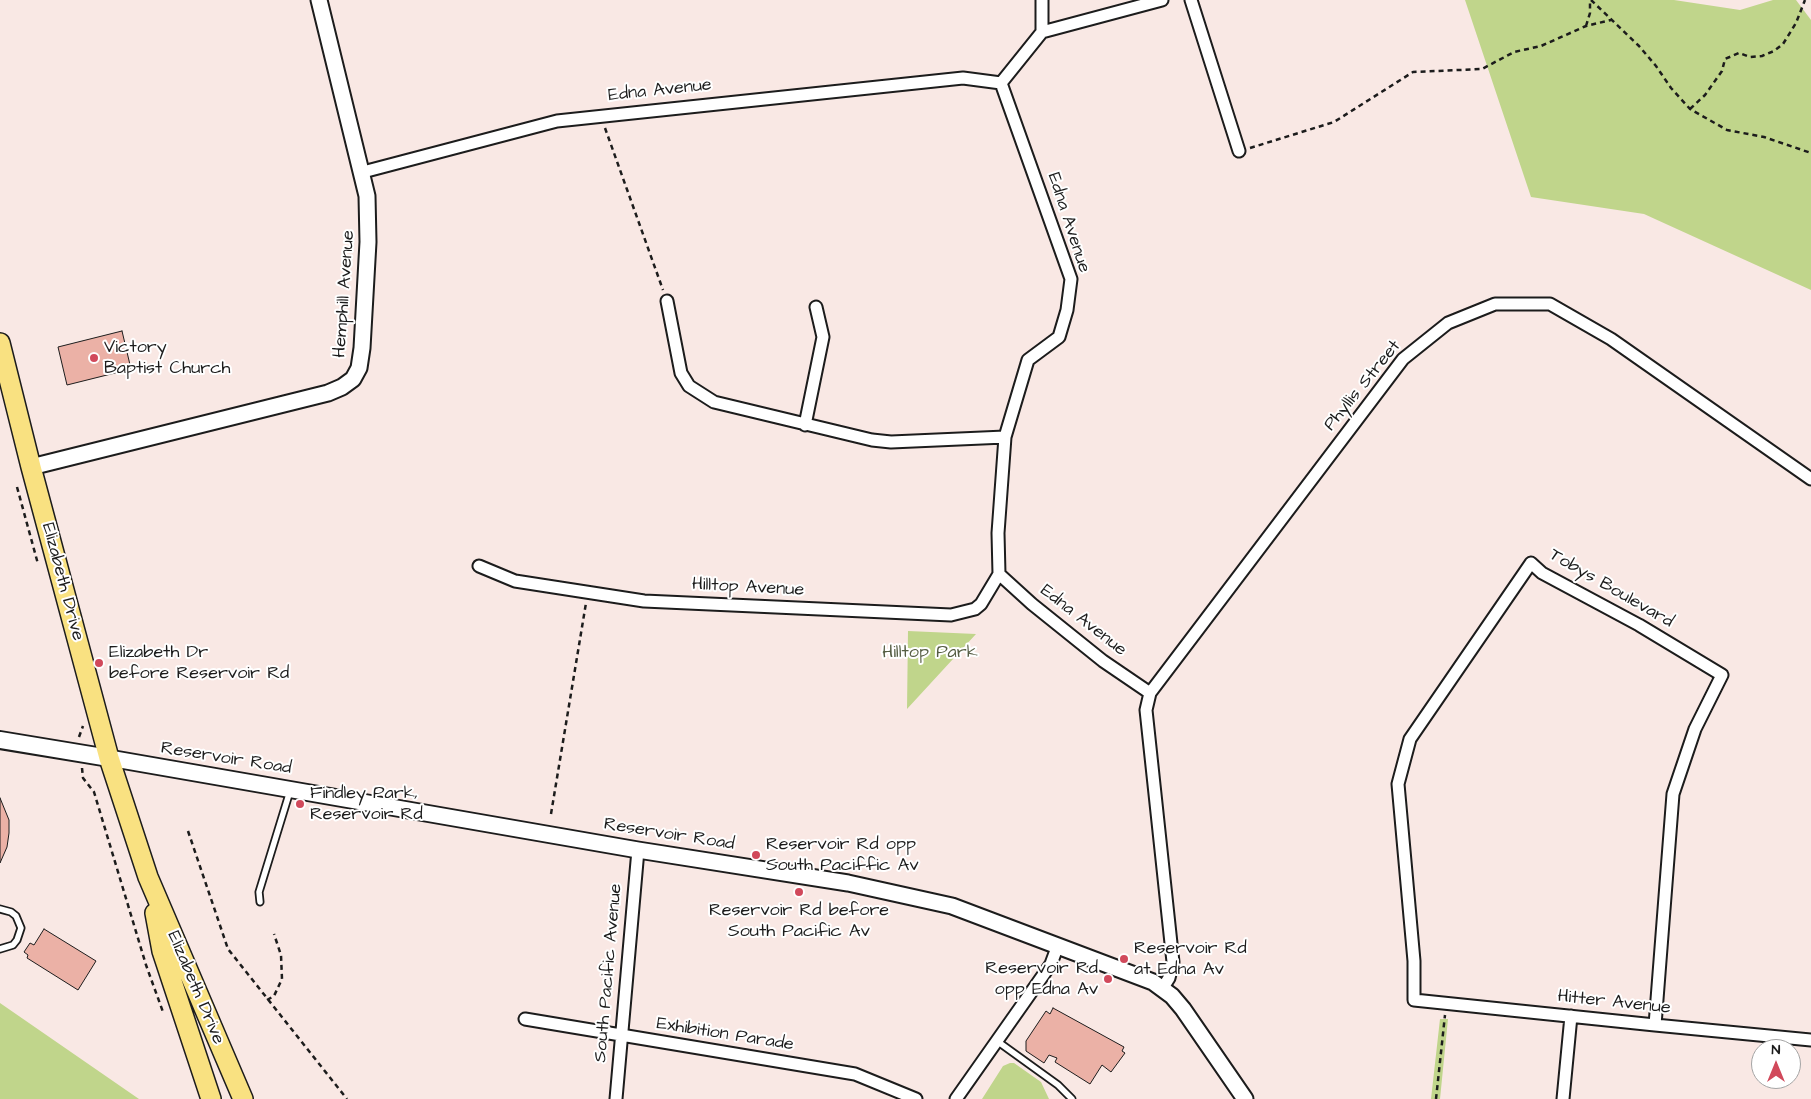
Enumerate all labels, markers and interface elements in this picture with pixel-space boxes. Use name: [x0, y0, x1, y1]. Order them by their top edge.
street label: Edna Avenue: [607, 75, 713, 107]
street label: Edna Avenue: [1042, 170, 1094, 276]
street label: Hemphill Avenue: [330, 230, 360, 358]
street label: Phyllis Street: [1320, 336, 1406, 436]
place label: Victory Baptist Church: [104, 337, 231, 379]
marker: Victory Baptist Church: [88, 352, 100, 364]
street label: Elizabeth Drive: [36, 521, 88, 643]
street label: Tobys Boulevard: [1545, 545, 1677, 633]
street label: Hilltop Avenue: [691, 574, 805, 602]
street label: Edna Avenue: [1035, 581, 1131, 661]
place label: Elizabeth Dr before Reservoir Rd: [109, 642, 289, 684]
park label: Hilltop Park: [882, 642, 978, 664]
marker: Elizabeth Dr before Reservoir Rd: [93, 657, 105, 669]
street label: Reservoir Road: [159, 738, 293, 780]
place label: Findley Park, Reservoir Rd: [310, 783, 423, 826]
marker: Findley Park, Reservoir Rd: [294, 798, 306, 810]
street label: Reservoir Road: [602, 814, 736, 856]
place label: Reservoir Rd opp South Paciffic Av: [766, 834, 919, 876]
marker: Reservoir Rd opp South Paciffic Av: [750, 849, 762, 861]
street label: South Pacific Avenue: [590, 883, 628, 1063]
marker: Reservoir Rd before South Pacific Av: [793, 886, 805, 898]
place label: Reservoir Rd before South Pacific Av: [709, 900, 889, 942]
street label: Elizabeth Drive: [161, 928, 229, 1048]
place label: Reservoir Rd at Edna Av: [1134, 938, 1247, 981]
marker: Reservoir Rd at Edna Av: [1118, 953, 1130, 965]
place label: Reservoir Rd opp Edna Av: [985, 958, 1098, 1001]
marker: Reservoir Rd opp Edna Av: [1102, 973, 1114, 985]
street label: Hitter Avenue: [1556, 986, 1672, 1020]
street label: Exhibition Parade: [655, 1013, 795, 1057]
north arrow: [1751, 1039, 1801, 1089]
text: N: [1772, 1040, 1780, 1060]

